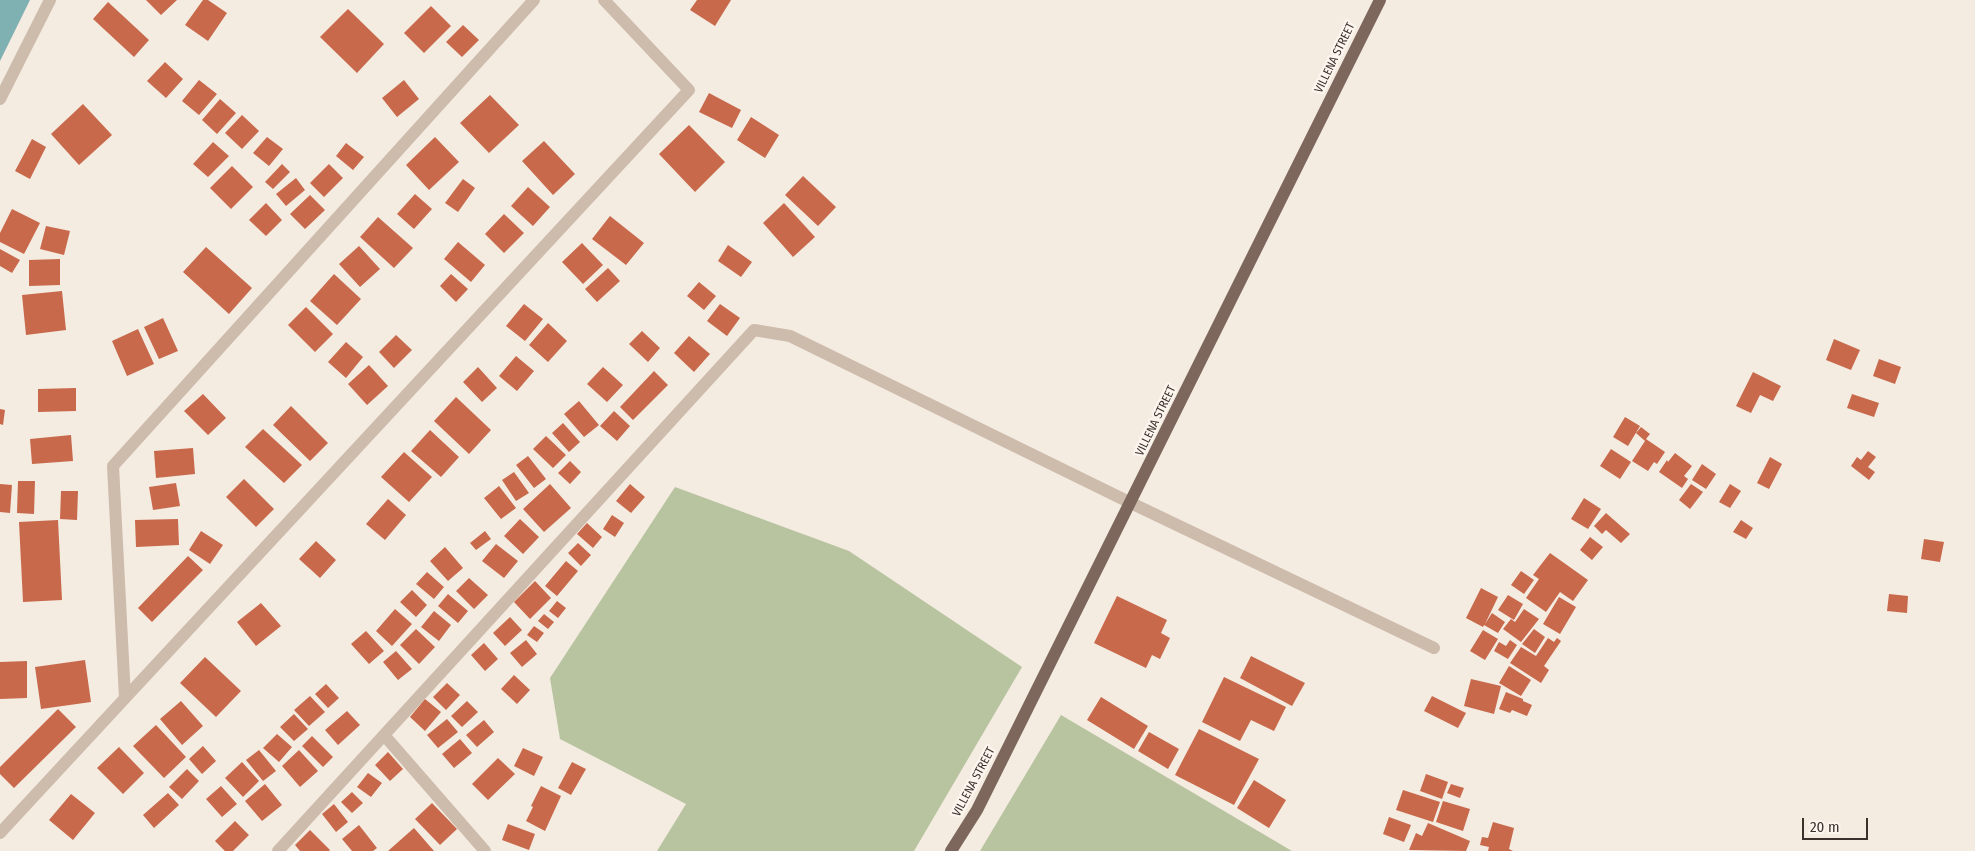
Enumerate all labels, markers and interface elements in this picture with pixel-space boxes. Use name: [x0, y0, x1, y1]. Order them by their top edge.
street label: VILLENA STREET: [1312, 20, 1358, 96]
street label: VILLENA STREET: [1133, 383, 1179, 459]
street label: VILLENA STREET: [950, 745, 998, 819]
scale bar: [1805, 808, 1871, 840]
text: 20 m: [1810, 818, 1840, 836]

